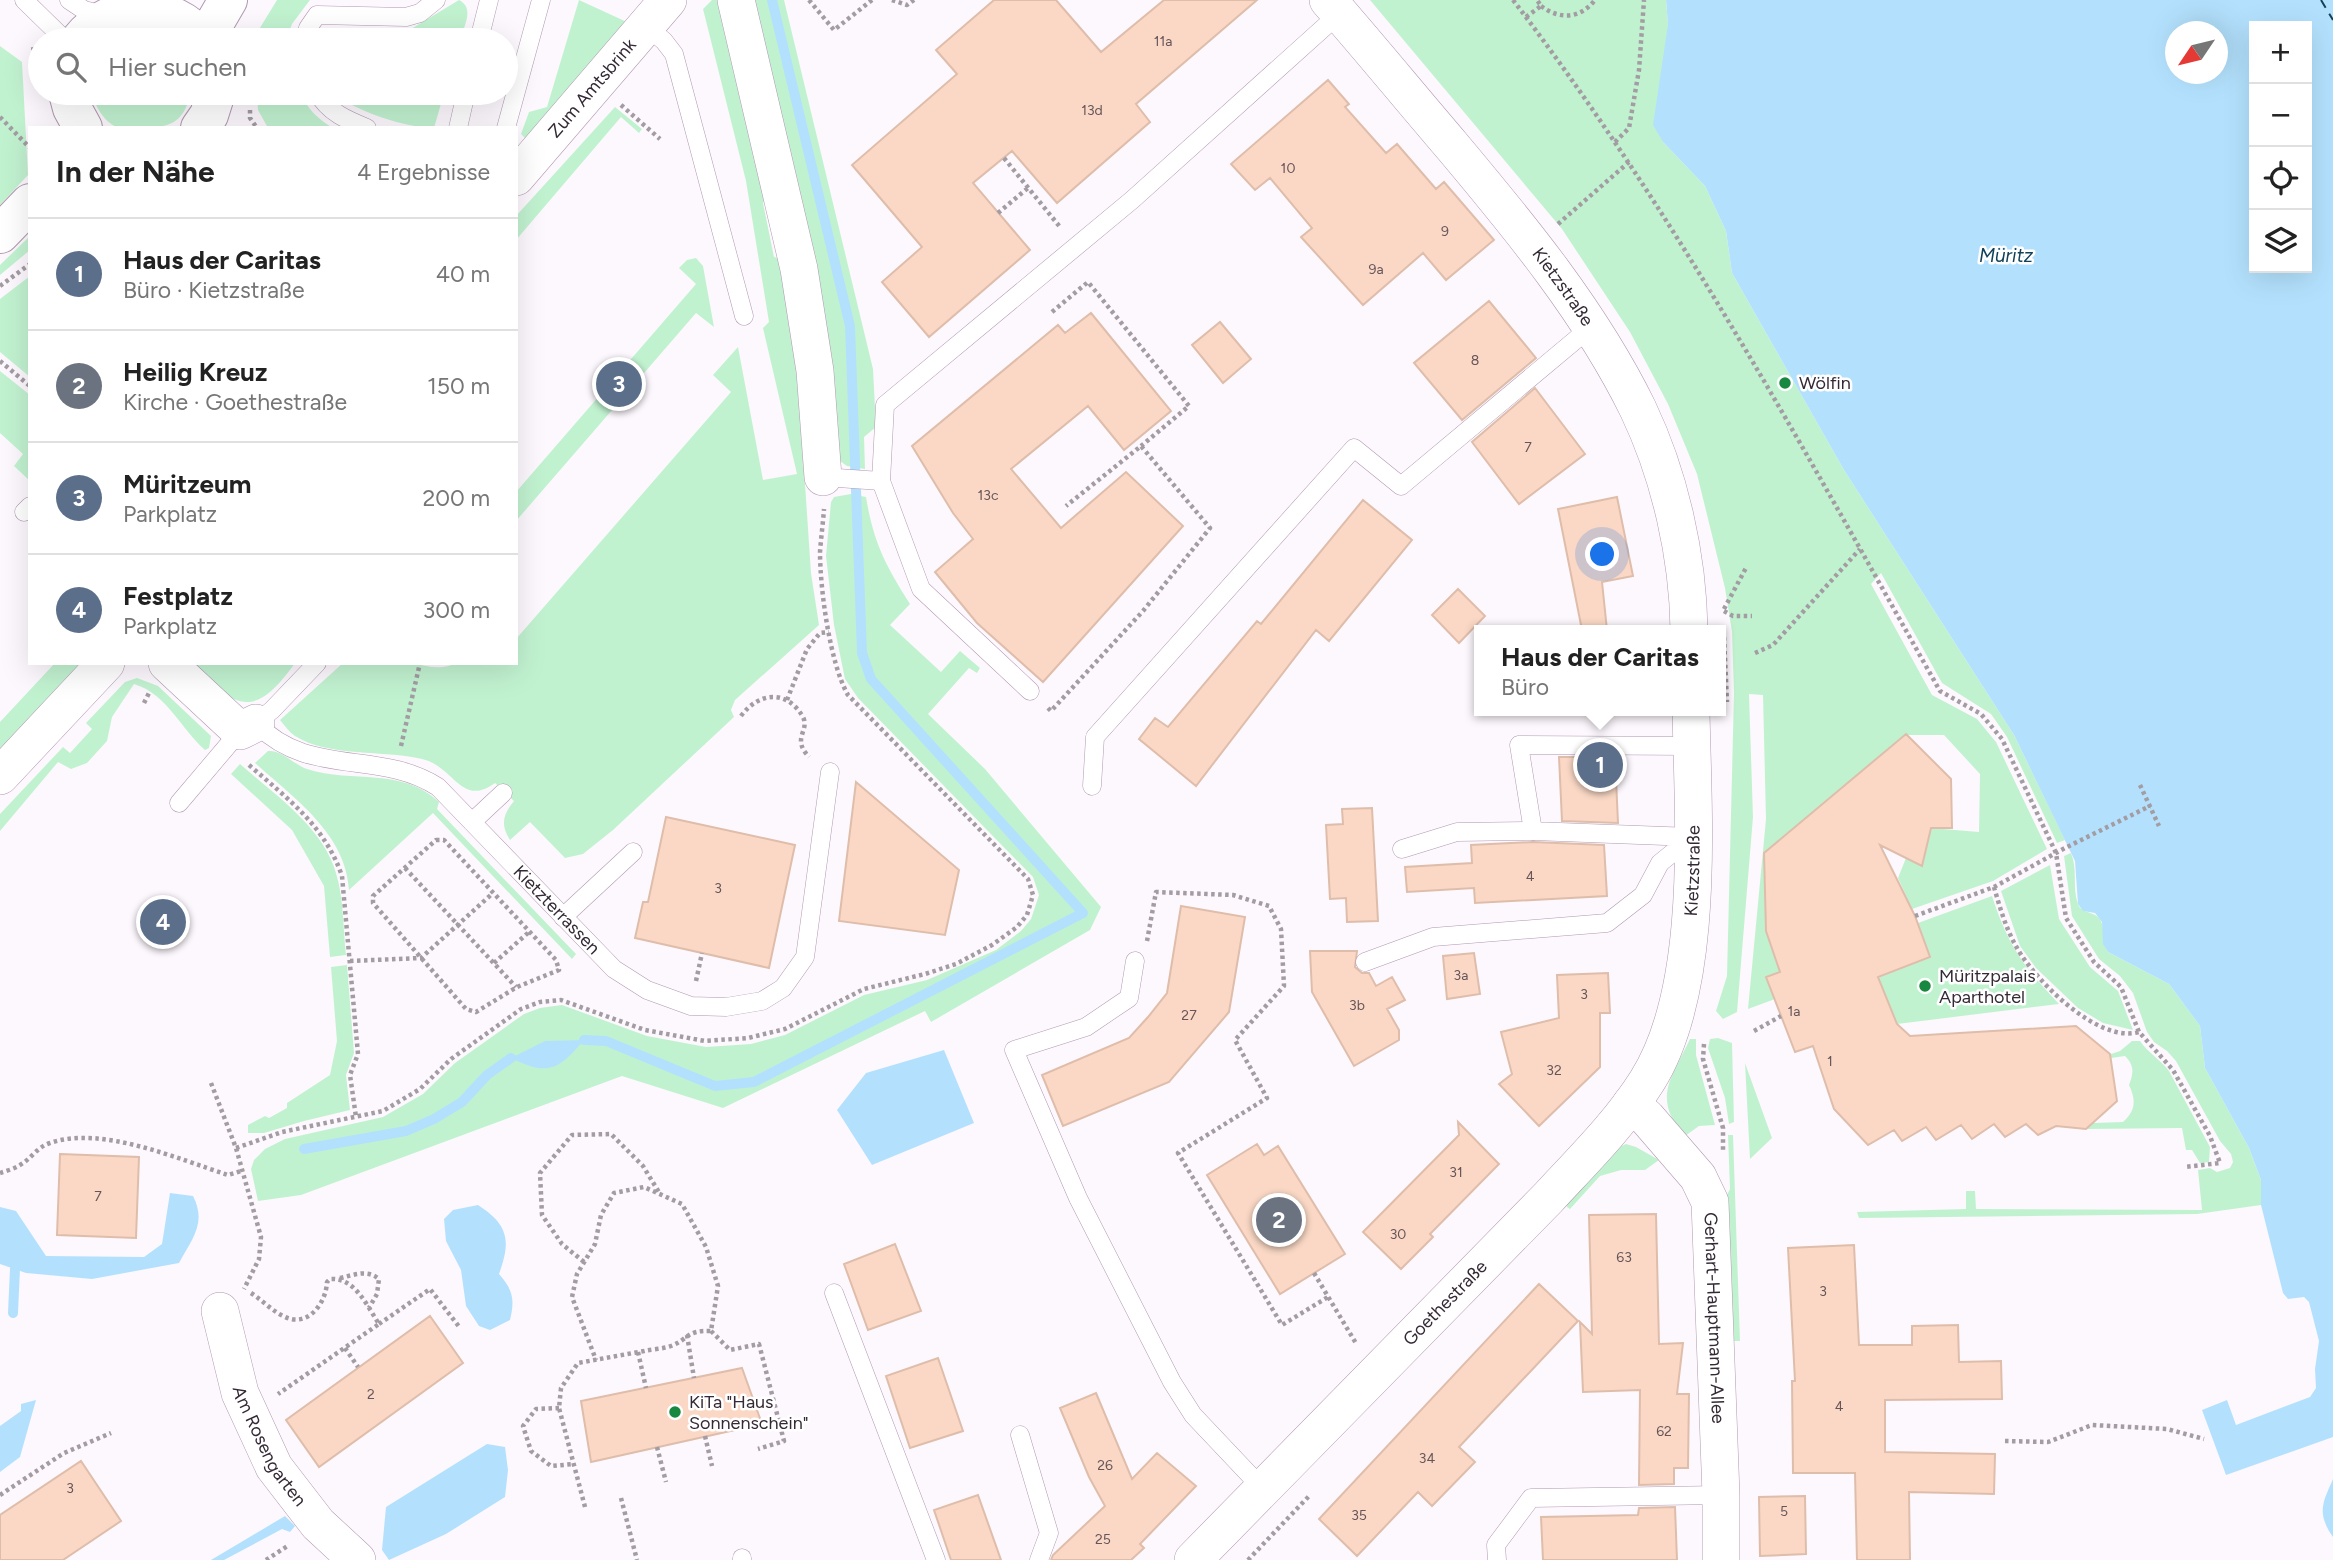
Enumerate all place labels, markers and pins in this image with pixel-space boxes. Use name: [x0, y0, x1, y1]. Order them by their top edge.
pin: 3: [596, 358, 642, 410]
place label: Wölfin: [1799, 372, 1851, 394]
marker: Wölfin: [1777, 375, 1793, 391]
pin: 1: [1577, 739, 1623, 791]
pin: 4: [140, 896, 186, 948]
place label: Müritzpalais Aparthotel: [1939, 965, 2036, 1008]
marker: Müritzpalais Aparthotel: [1917, 978, 1933, 994]
pin: 2: [1256, 1194, 1302, 1246]
place label: KiTa "Haus Sonnenschein": [689, 1391, 808, 1434]
marker: KiTa "Haus Sonnenschein": [667, 1404, 683, 1420]

